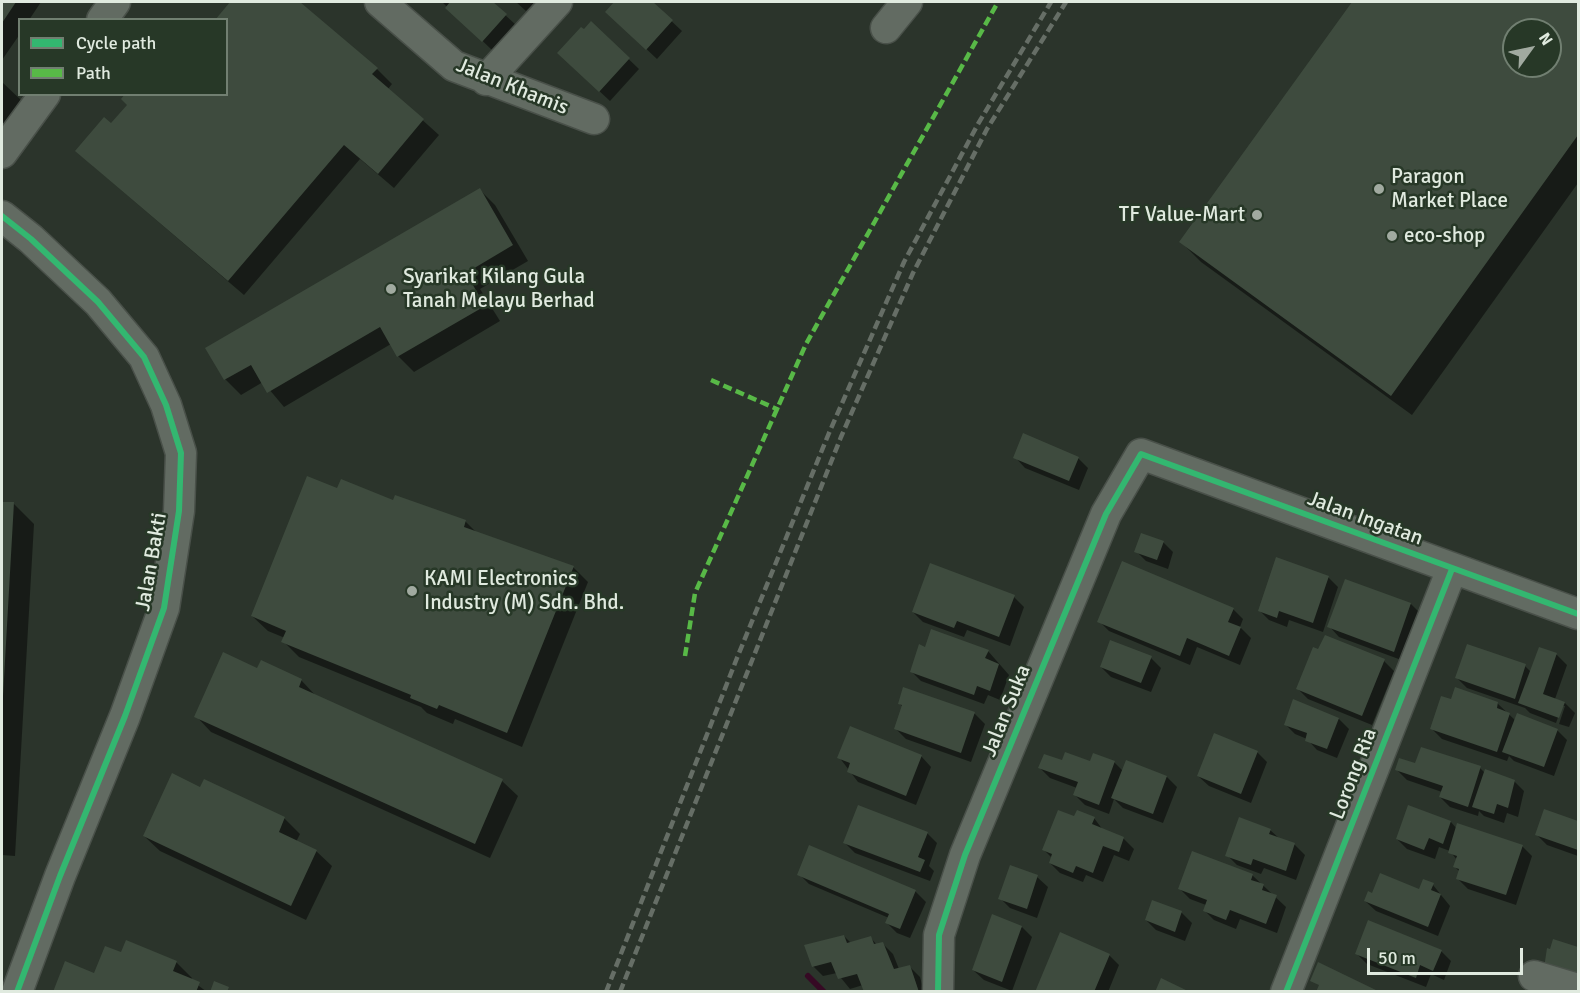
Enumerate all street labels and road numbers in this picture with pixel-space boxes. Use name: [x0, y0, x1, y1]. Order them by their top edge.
street label: Jalan Khamis: [452, 53, 572, 121]
street label: Jalan Ingatan: [1304, 486, 1426, 552]
street label: Jalan Bakti: [131, 511, 173, 613]
street label: Jalan Suka: [977, 661, 1037, 761]
street label: Lorong Ria: [1325, 725, 1383, 823]

